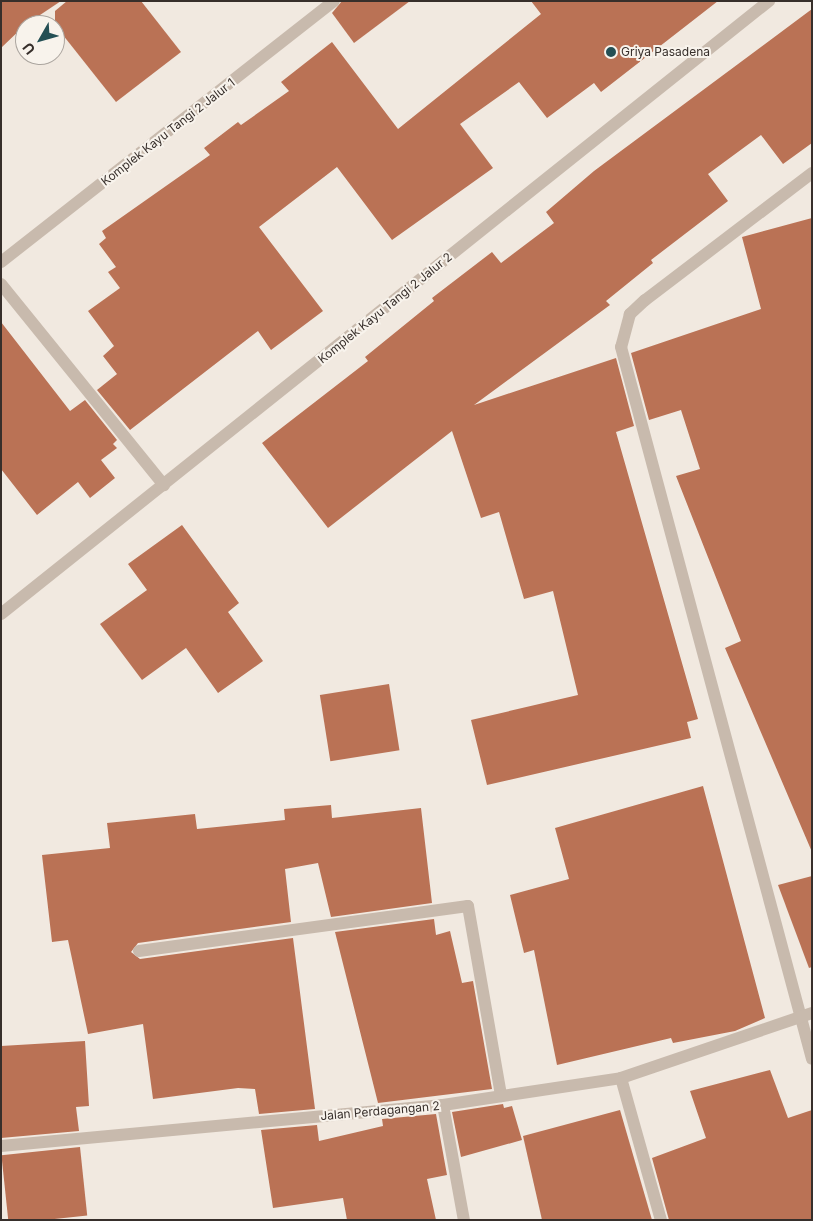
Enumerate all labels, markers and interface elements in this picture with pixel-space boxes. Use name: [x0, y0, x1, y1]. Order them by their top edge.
north arrow: [15, 15, 65, 65]
text: U: [19, 40, 38, 58]
place label: Griya Pasadena: [621, 45, 710, 59]
marker: Griya Pasadena: [605, 46, 617, 58]
street label: Komplek Kayu Tangi 2 Jalur 1: [98, 75, 238, 189]
street label: Komplek Kayu Tangi 2 Jalur 2: [315, 249, 455, 367]
street label: Jalan Perdagangan 2: [320, 1099, 440, 1123]

